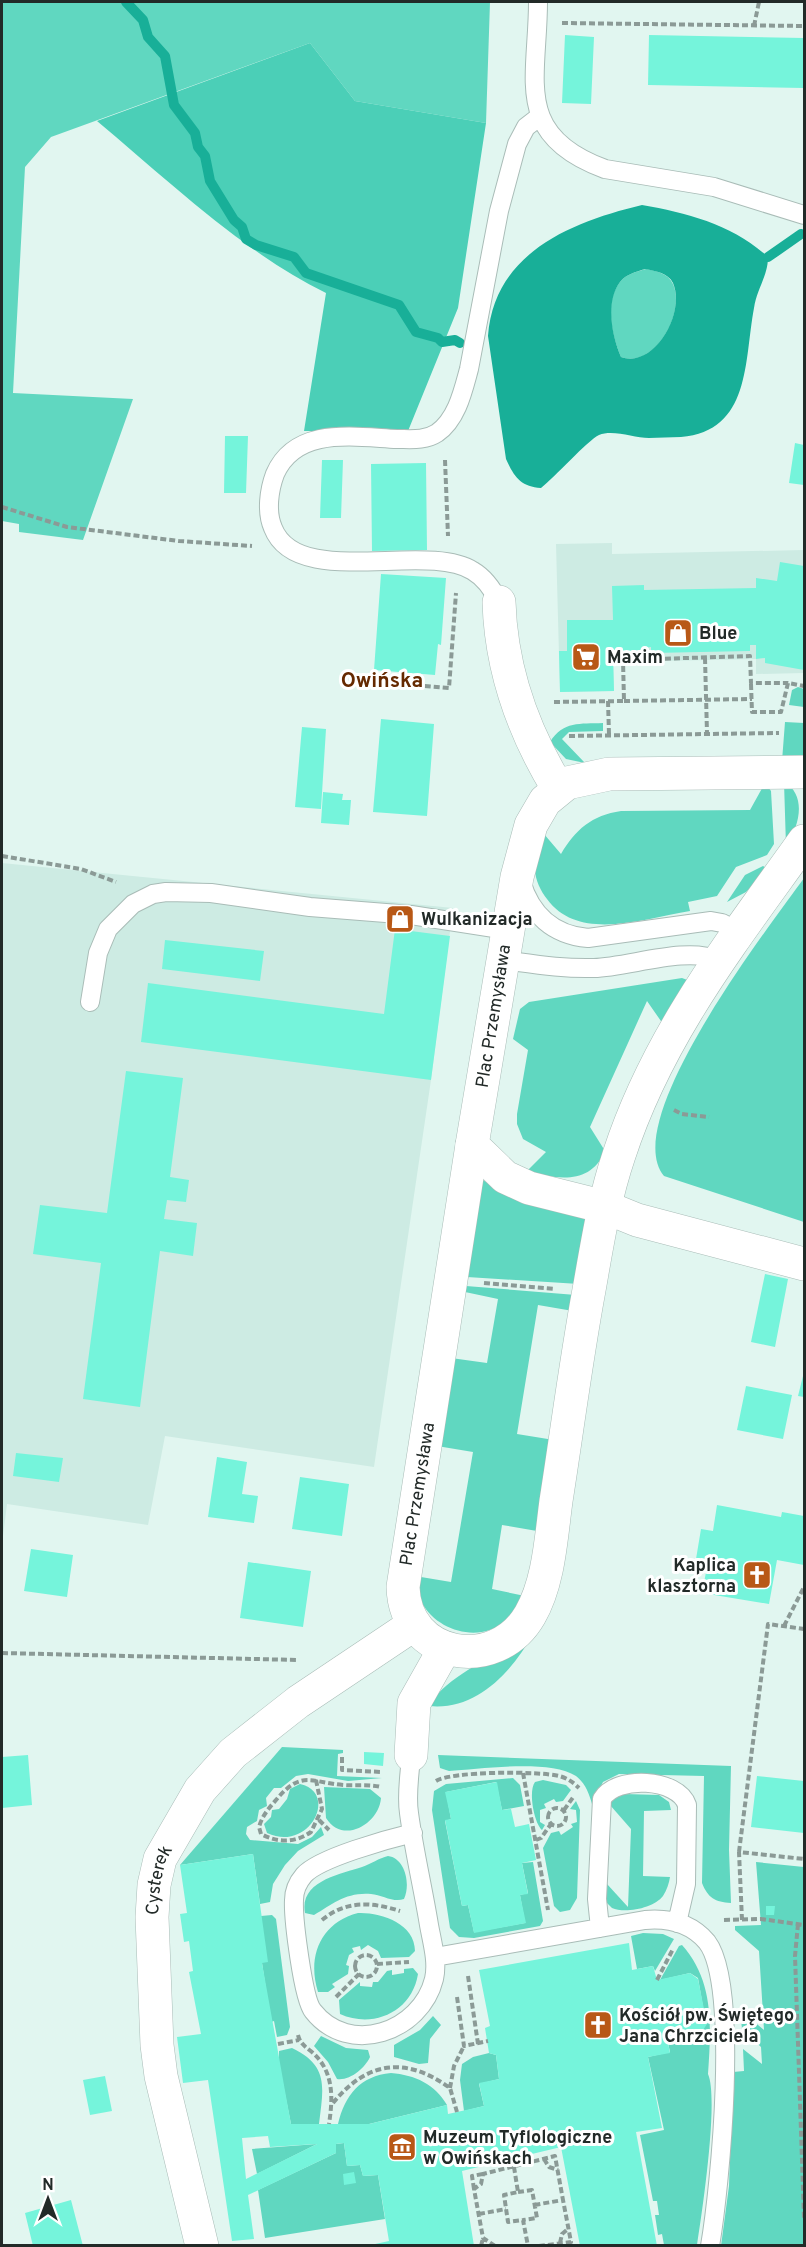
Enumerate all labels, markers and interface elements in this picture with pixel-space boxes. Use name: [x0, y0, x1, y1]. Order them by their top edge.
shop icon: Blue: [662, 617, 694, 649]
place label: Blue: [699, 623, 737, 646]
supermarket icon: Maxim: [570, 641, 602, 673]
place label: Maxim: [607, 647, 663, 670]
district label: Owińska: [341, 668, 423, 695]
shop icon: Wulkanizacja: [384, 903, 416, 935]
place label: Wulkanizacja: [421, 909, 533, 932]
street label: Plac Przemysława: [472, 943, 517, 1090]
street label: Plac Przemysława: [396, 1421, 441, 1568]
place label: Kaplica klasztorna: [647, 1555, 736, 1599]
church icon: Kaplica klasztorna: [741, 1559, 773, 1591]
street label: Cysterek: [142, 1841, 179, 1916]
place label: Kościół pw. Świętego Jana Chrzciciela: [619, 2003, 794, 2049]
church icon: Kościół pw. Świętego Jana Chrzciciela: [582, 2009, 614, 2041]
place label: Muzeum Tyflologiczne w Owińskach: [423, 2127, 612, 2171]
museum icon: Muzeum Tyflologiczne w Owińskach: [386, 2131, 418, 2163]
north arrow: [18, 2169, 78, 2229]
text: N: [42, 2176, 54, 2196]

